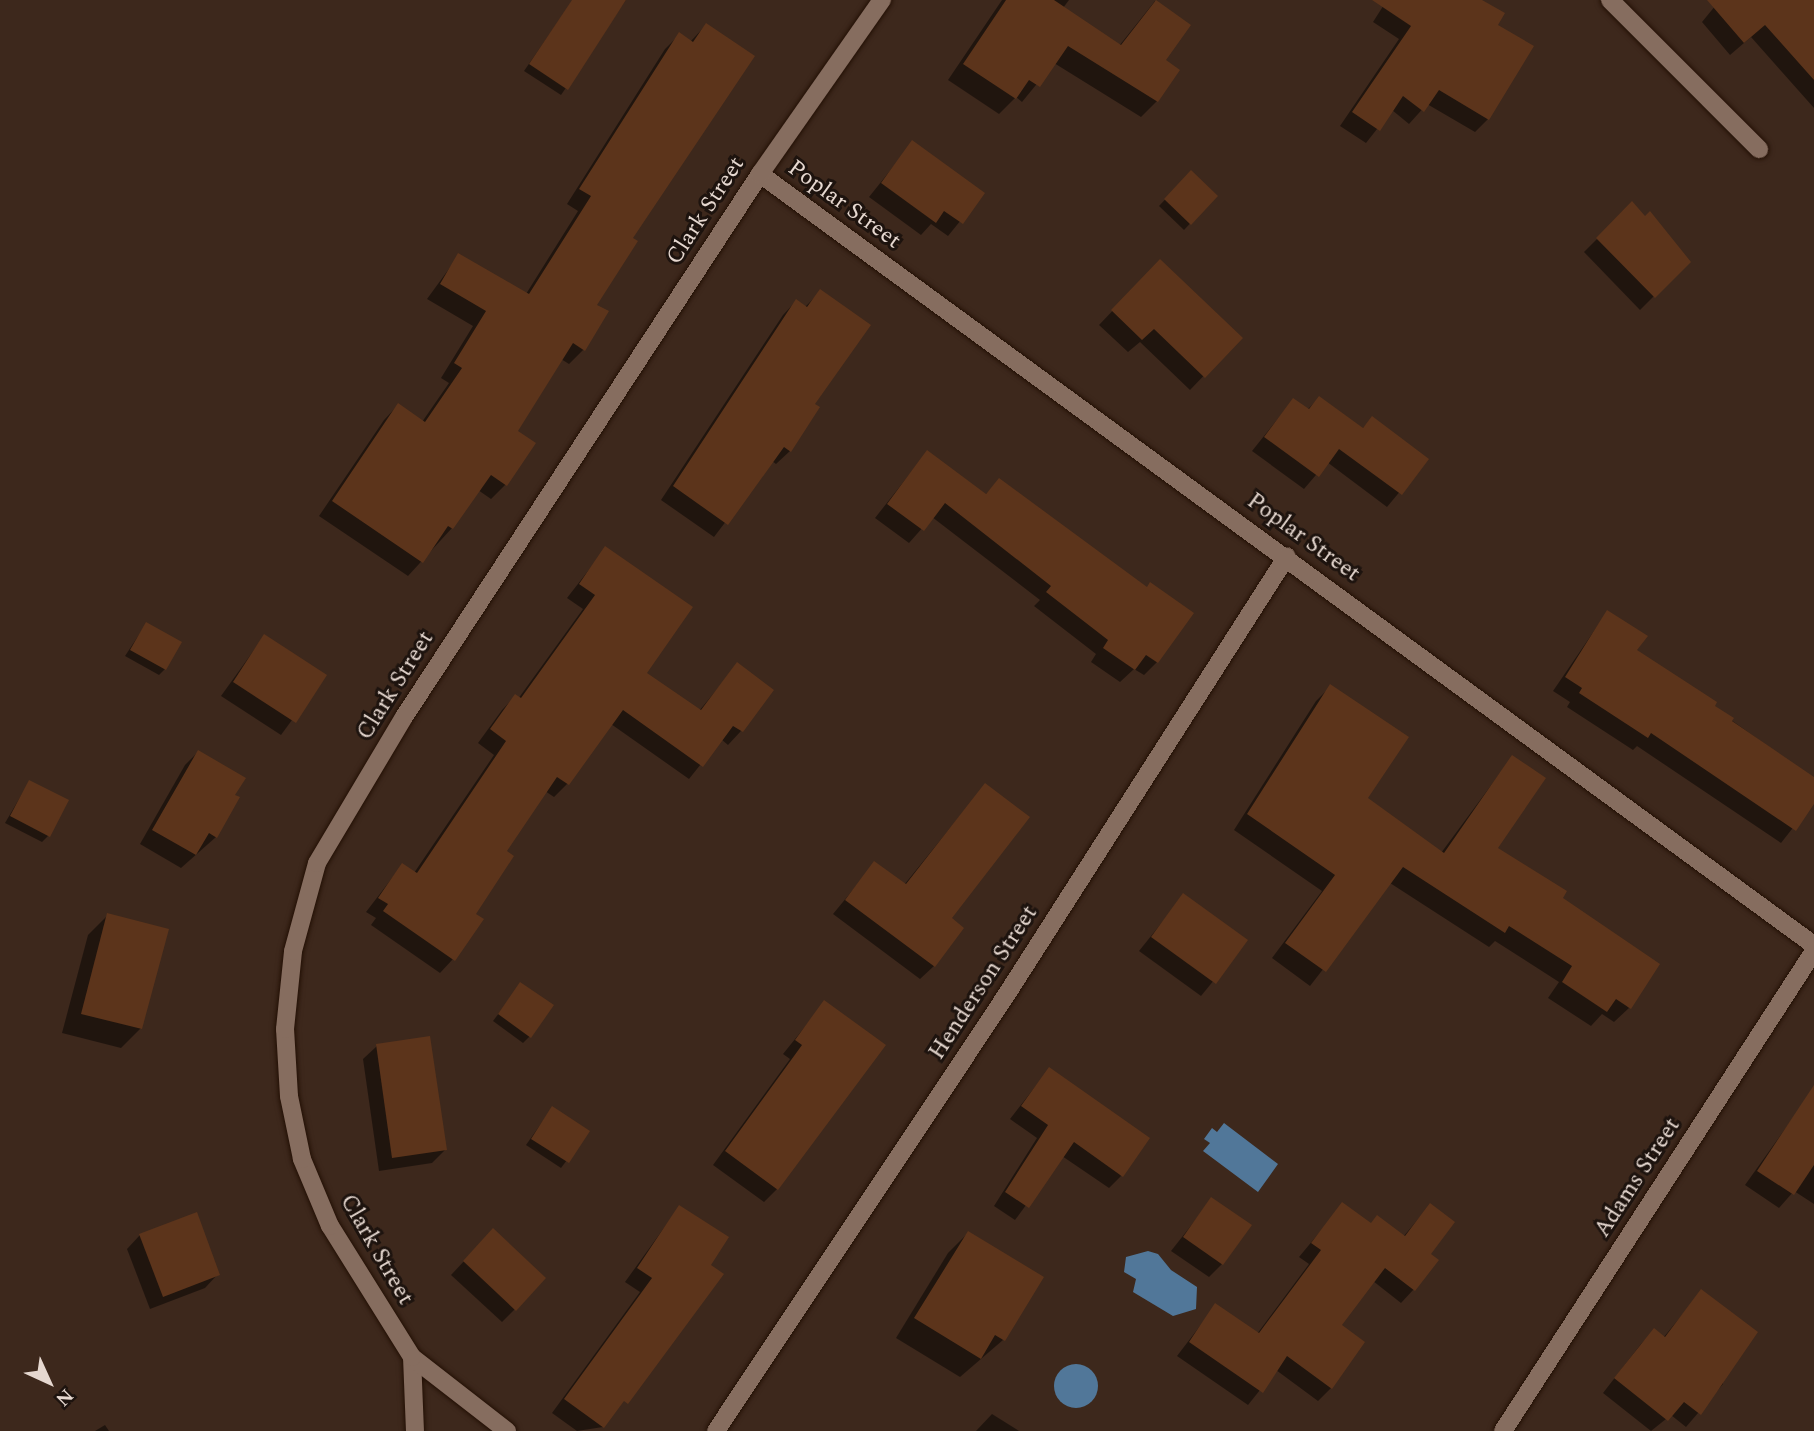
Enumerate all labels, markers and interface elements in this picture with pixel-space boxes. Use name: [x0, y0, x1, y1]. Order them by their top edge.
street label: Clark Street: [661, 152, 751, 270]
street label: Poplar Street: [782, 155, 906, 255]
street label: Poplar Street: [1241, 488, 1365, 588]
street label: Clark Street: [352, 627, 440, 745]
street label: Henderson Street: [924, 901, 1044, 1065]
street label: Adams Street: [1589, 1113, 1687, 1243]
street label: Clark Street: [333, 1190, 419, 1310]
north arrow: [14, 1347, 84, 1417]
text: N: [48, 1381, 80, 1413]

